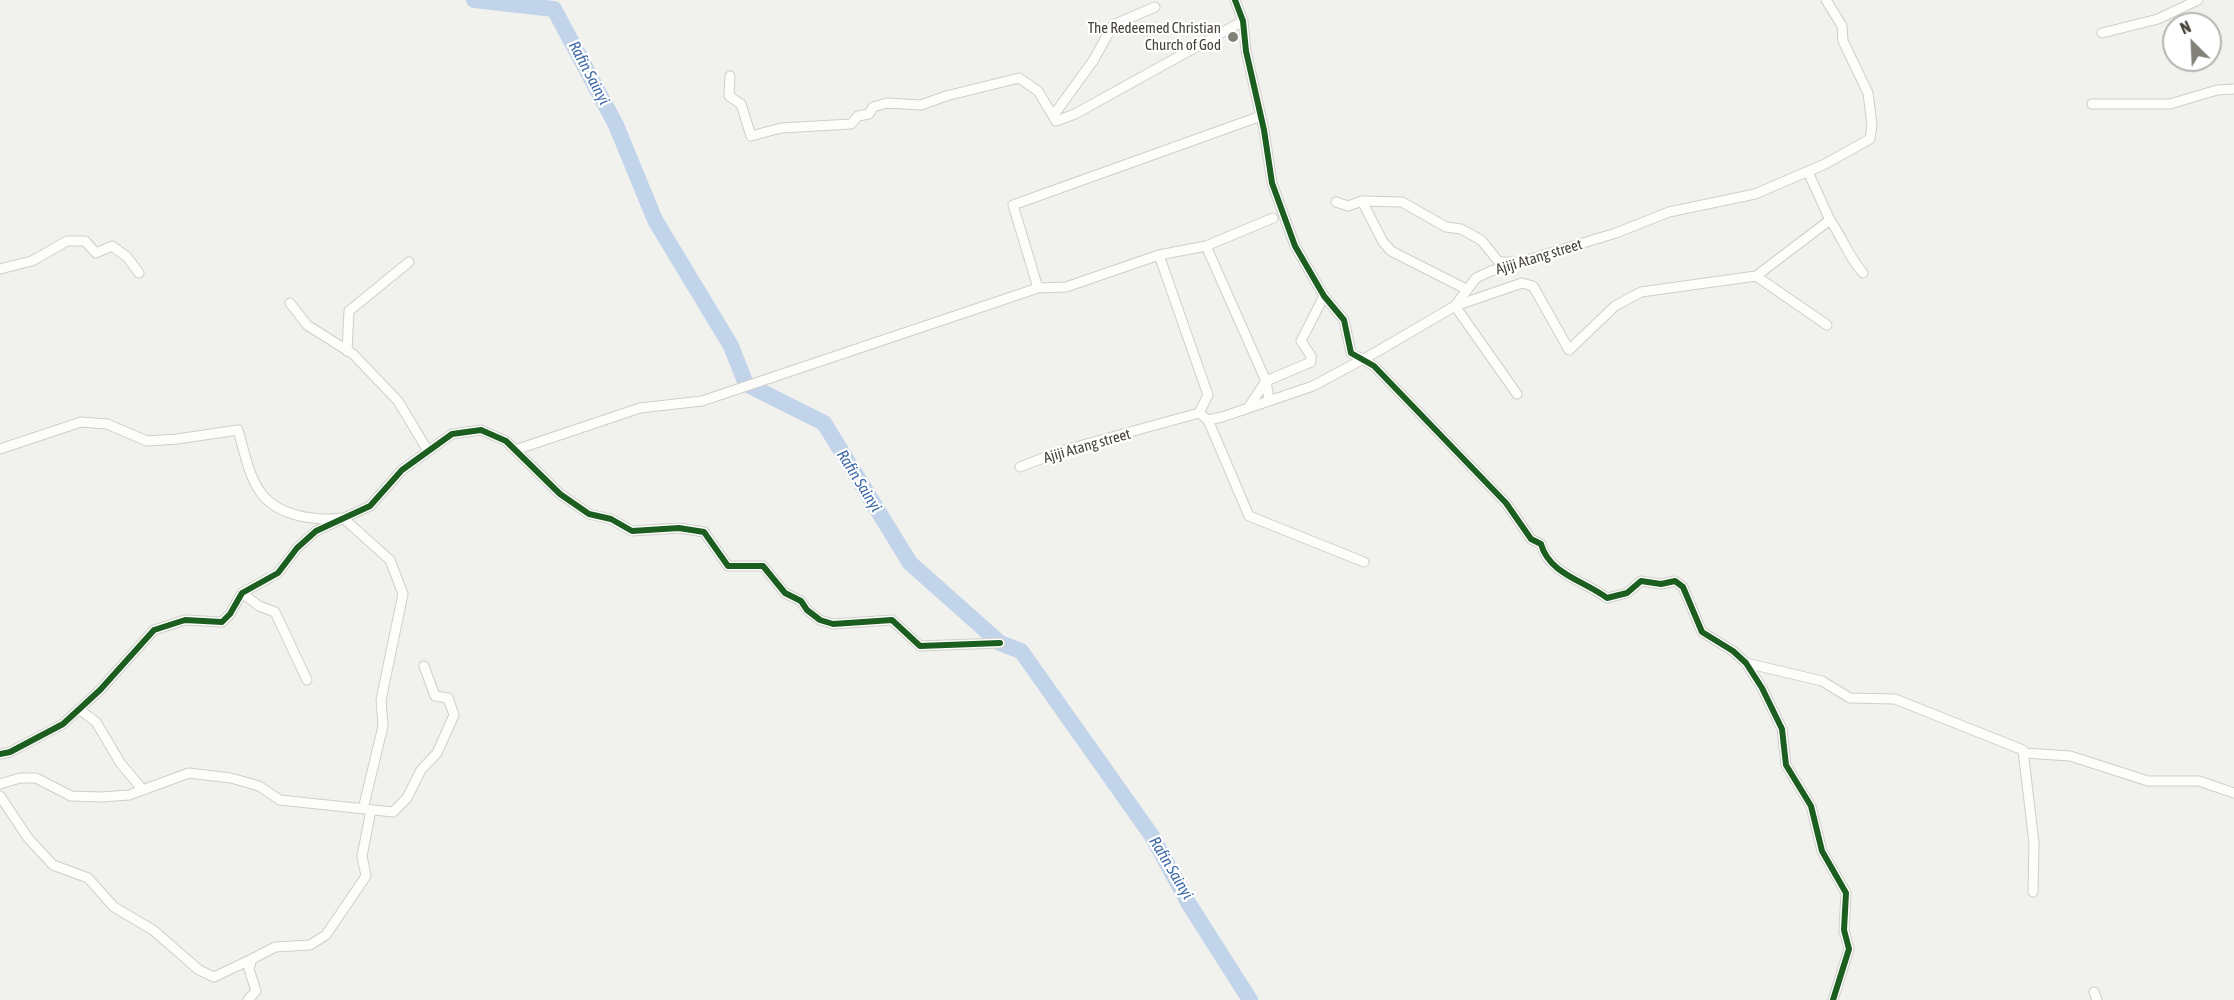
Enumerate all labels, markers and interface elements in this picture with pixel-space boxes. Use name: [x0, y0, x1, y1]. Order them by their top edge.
north arrow: [2162, 12, 2222, 72]
text: N: [2178, 17, 2193, 38]
place label: The Redeemed Christian Church of God: [1088, 19, 1221, 54]
marker: The Redeemed Christian Church of God: [1226, 30, 1240, 44]
water label: Rafin Sainyi: [564, 38, 614, 108]
street label: Ajiji Atang street: [1494, 235, 1584, 279]
street label: Ajiji Atang street: [1041, 425, 1133, 467]
water label: Rafin Sainyi: [832, 447, 886, 515]
water label: Rafin Sainyi: [1145, 833, 1197, 903]

